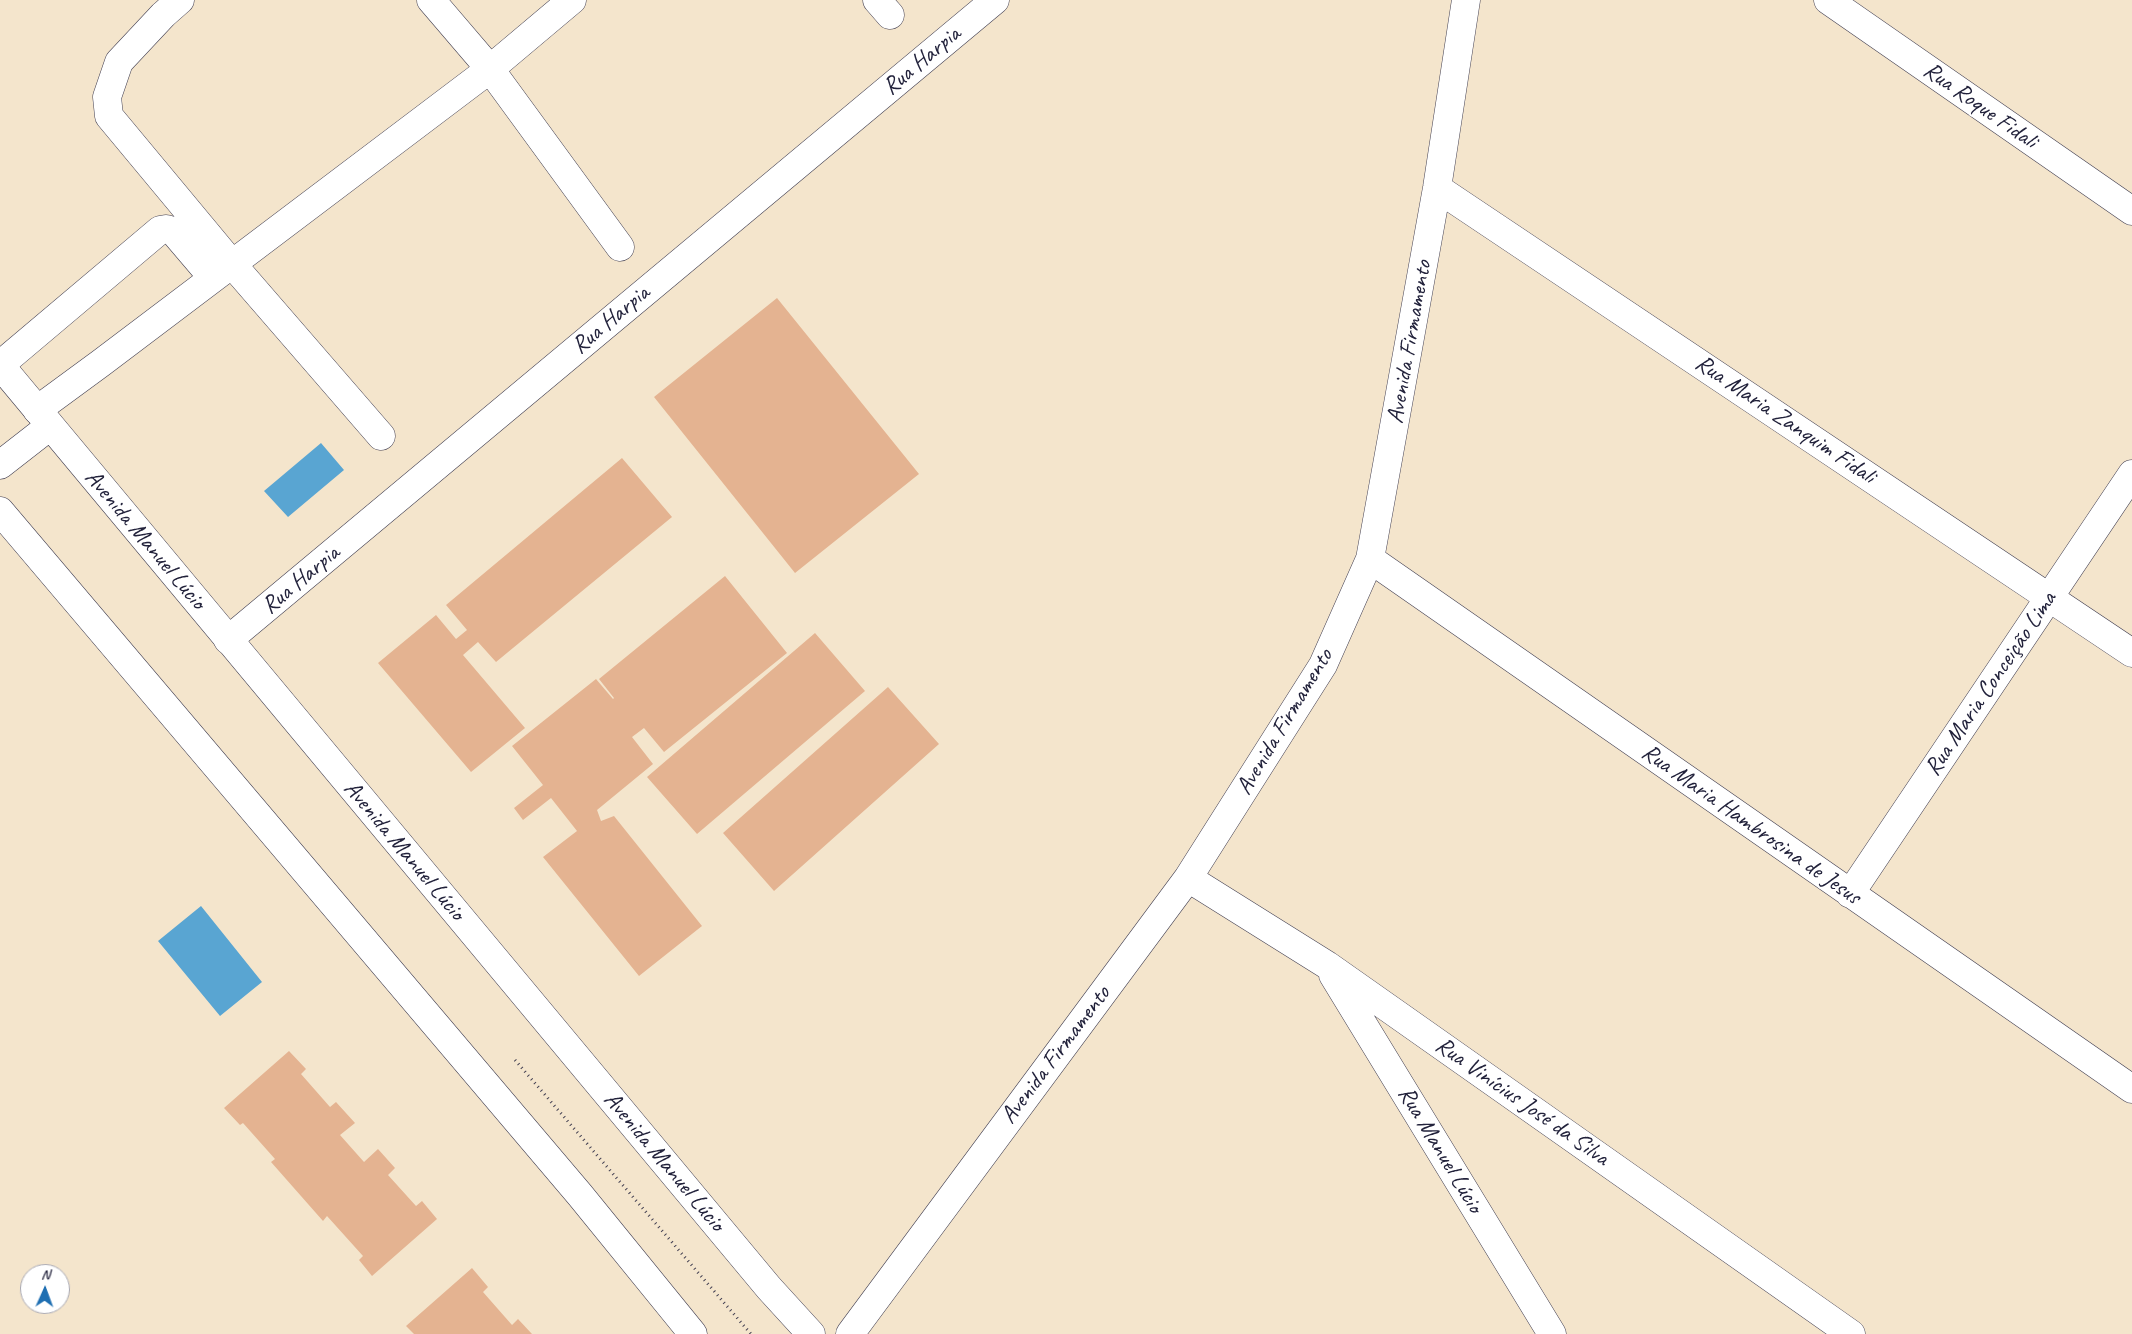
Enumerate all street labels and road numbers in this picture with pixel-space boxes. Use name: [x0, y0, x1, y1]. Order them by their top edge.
street label: Rua Harpia: [877, 20, 967, 102]
street label: Rua Roque Fidali: [1918, 56, 2042, 156]
street label: Avenida Firmamento: [1381, 258, 1439, 426]
street label: Rua Harpia: [566, 279, 656, 361]
street label: Rua Maria Zanquim Fidali: [1689, 349, 1881, 491]
street label: Avenida Manuel Lúcio: [78, 464, 212, 616]
street label: Rua Harpia: [256, 539, 346, 621]
street label: Rua Maria Conceição Lima: [1919, 587, 2063, 781]
street label: Avenida Firmamento: [1230, 644, 1340, 800]
street label: Rua Maria Hambrosina de Jesus: [1636, 738, 1866, 912]
street label: Avenida Manuel Lúcio: [337, 775, 471, 927]
street label: Avenida Firmamento: [995, 980, 1117, 1130]
street label: Rua Vinícius José da Silva: [1430, 1031, 1614, 1173]
street label: Rua Manuel Lúcio: [1391, 1082, 1489, 1218]
street label: Avenida Manuel Lúcio: [597, 1086, 731, 1238]

